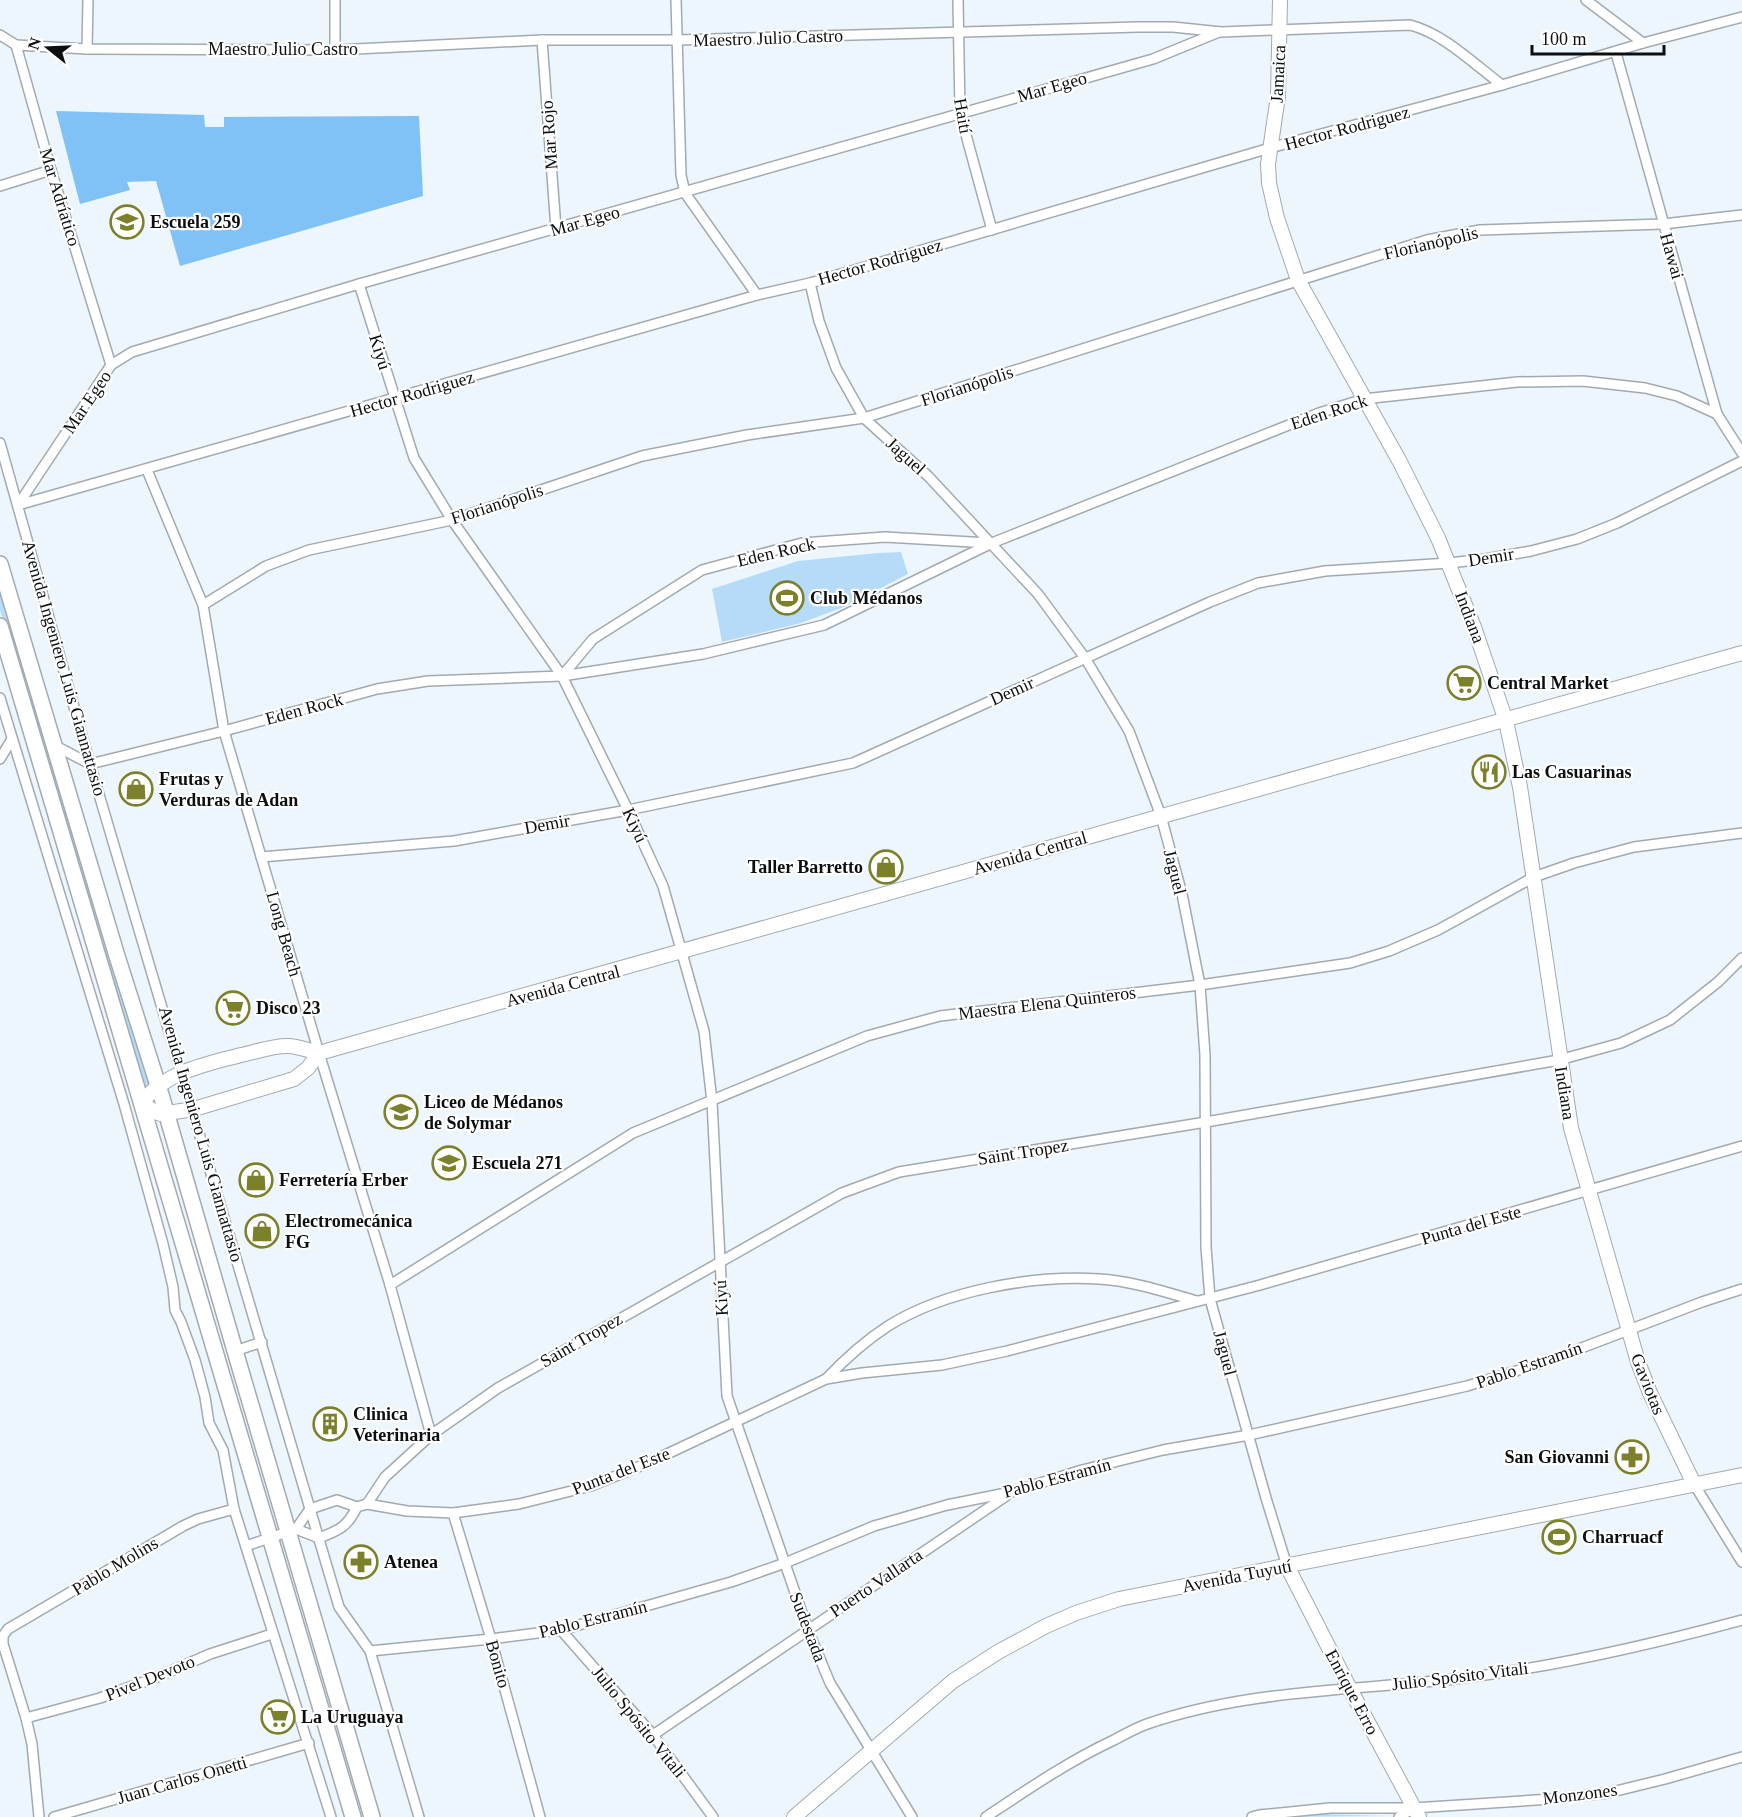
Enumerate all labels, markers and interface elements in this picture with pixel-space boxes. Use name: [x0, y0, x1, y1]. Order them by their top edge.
north arrow: [18, 18, 78, 78]
scale bar: [1532, 18, 1664, 56]
street label: Maestro Julio Castro: [693, 25, 843, 51]
text: 100 m: [1541, 29, 1587, 49]
text: N: [24, 35, 44, 52]
street label: Maestro Julio Castro: [208, 39, 358, 59]
street label: Jamaica: [1266, 45, 1290, 103]
street label: Mar Egeo: [1015, 68, 1089, 106]
street label: Haití: [950, 97, 976, 135]
street label: Mar Rojo: [537, 100, 561, 170]
street label: Hector Rodriguez: [1282, 102, 1412, 154]
street label: Mar Adríatico: [36, 146, 84, 248]
street label: Mar Egeo: [548, 202, 622, 240]
school or university icon: Escuela 259: [109, 204, 145, 240]
place label: Escuela 259: [150, 212, 241, 232]
street label: Florianópolis: [1382, 222, 1480, 264]
street label: Hawai: [1656, 231, 1688, 281]
street label: Hector Rodriguez: [816, 235, 945, 289]
street label: Kiyú: [365, 332, 395, 372]
street label: Florianópolis: [918, 362, 1016, 410]
street label: Mar Egeo: [59, 367, 115, 437]
street label: Hector Rodriguez: [348, 367, 477, 421]
street label: Eden Rock: [1288, 390, 1370, 434]
street label: Jaguel: [882, 433, 930, 479]
street label: Florianópolis: [448, 480, 546, 528]
street label: Eden Rock: [735, 533, 817, 571]
street label: Avenida Ingeniero Luis Giannattasio: [18, 538, 110, 798]
street label: Demir: [1467, 544, 1515, 570]
sports icon: Club Médanos: [769, 580, 805, 616]
place label: Club Médanos: [810, 588, 923, 608]
street label: Indiana: [1451, 588, 1489, 646]
supermarket icon: Central Market: [1446, 665, 1482, 701]
street label: Demir: [987, 673, 1037, 709]
place label: Central Market: [1487, 673, 1608, 693]
street label: Eden Rock: [263, 689, 345, 729]
restaurant icon: Las Casuarinas: [1471, 754, 1507, 790]
place label: Las Casuarinas: [1512, 762, 1632, 782]
place label: Frutas y Verduras de Adan: [159, 769, 298, 810]
shop icon: Frutas y Verduras de Adan: [118, 771, 154, 807]
street label: Kiyú: [618, 804, 652, 846]
street label: Demir: [523, 810, 571, 838]
street label: Avenida Central: [971, 827, 1089, 879]
street label: Jaguel: [1160, 847, 1190, 897]
shop icon: Taller Barretto: [868, 849, 904, 885]
place label: Taller Barretto: [748, 857, 863, 877]
street label: Long Beach: [262, 889, 306, 979]
street label: Avenida Central: [504, 961, 622, 1011]
street label: Maestra Elena Quinteros: [957, 982, 1137, 1024]
supermarket icon: Disco 23: [215, 990, 251, 1026]
place label: Disco 23: [256, 998, 321, 1018]
street label: Avenida Ingeniero Luis Giannattasio: [155, 1004, 247, 1264]
street label: Indiana: [1551, 1065, 1579, 1121]
place label: Liceo de Médanos de Solymar: [424, 1092, 563, 1133]
school or university icon: Liceo de Médanos de Solymar: [383, 1094, 419, 1130]
street label: Saint Tropez: [976, 1135, 1070, 1169]
school or university icon: Escuela 271: [431, 1145, 467, 1181]
place label: Escuela 271: [472, 1153, 563, 1173]
shop icon: Ferretería Erber: [238, 1162, 274, 1198]
place label: Ferretería Erber: [279, 1170, 408, 1190]
street label: Punta del Este: [1419, 1201, 1523, 1249]
place label: Electromecánica FG: [285, 1211, 413, 1252]
shop icon: Electromecánica FG: [244, 1213, 280, 1249]
street label: Kiyú: [710, 1280, 732, 1316]
street label: Saint Tropez: [536, 1308, 626, 1372]
street label: Jaguel: [1209, 1328, 1241, 1378]
street label: Pablo Estramín: [1474, 1338, 1584, 1392]
street label: Gaviotas: [1627, 1351, 1669, 1417]
place label: Clinica Veterinaria: [353, 1404, 440, 1445]
building icon: Clinica Veterinaria: [312, 1406, 348, 1442]
pharmacy icon: San Giovanni: [1614, 1439, 1650, 1475]
street label: Punta del Este: [569, 1443, 673, 1499]
place label: San Giovanni: [1504, 1447, 1609, 1467]
street label: Pablo Estramín: [1001, 1454, 1113, 1502]
sports icon: Charruacf: [1541, 1519, 1577, 1555]
place label: Charruacf: [1582, 1527, 1664, 1547]
street label: Pablo Molins: [68, 1533, 162, 1599]
pharmacy icon: Atenea: [343, 1544, 379, 1580]
street label: Puerto Vallarta: [826, 1545, 926, 1621]
place label: Atenea: [384, 1552, 438, 1572]
street label: Avenida Tuyutí: [1181, 1556, 1293, 1596]
street label: Sudestada: [786, 1589, 830, 1665]
street label: Pablo Estramín: [537, 1596, 649, 1642]
street label: Bonito: [482, 1638, 514, 1690]
street label: Enrique Erro: [1321, 1646, 1383, 1738]
street label: Pivel Devoto: [102, 1651, 198, 1705]
street label: Julio Spósito Vitali: [1390, 1658, 1530, 1694]
street label: Julio Spósito Vitali: [588, 1662, 690, 1782]
supermarket icon: La Uruguaya: [260, 1699, 296, 1735]
place label: La Uruguaya: [301, 1707, 404, 1727]
street label: Juan Carlos Onetti: [115, 1752, 249, 1808]
street label: Monzones: [1542, 1780, 1618, 1808]

